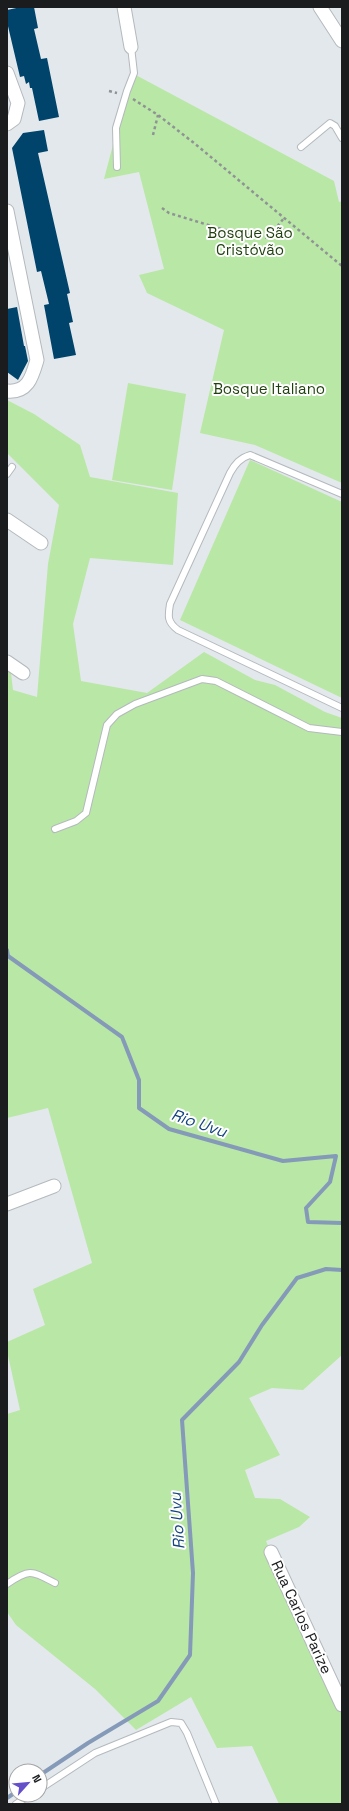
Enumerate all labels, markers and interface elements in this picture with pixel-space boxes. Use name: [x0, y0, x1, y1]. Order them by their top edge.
park label: Bosque São Cristóvão: [207, 223, 293, 259]
park label: Bosque Italiano: [213, 379, 325, 398]
water label: Rio Uvu: [169, 1104, 231, 1143]
water label: Rio Uvu: [164, 1491, 189, 1550]
street label: Rua Carlos Parize: [267, 1557, 337, 1677]
north arrow: [8, 1763, 48, 1803]
text: N: [29, 1772, 45, 1785]

